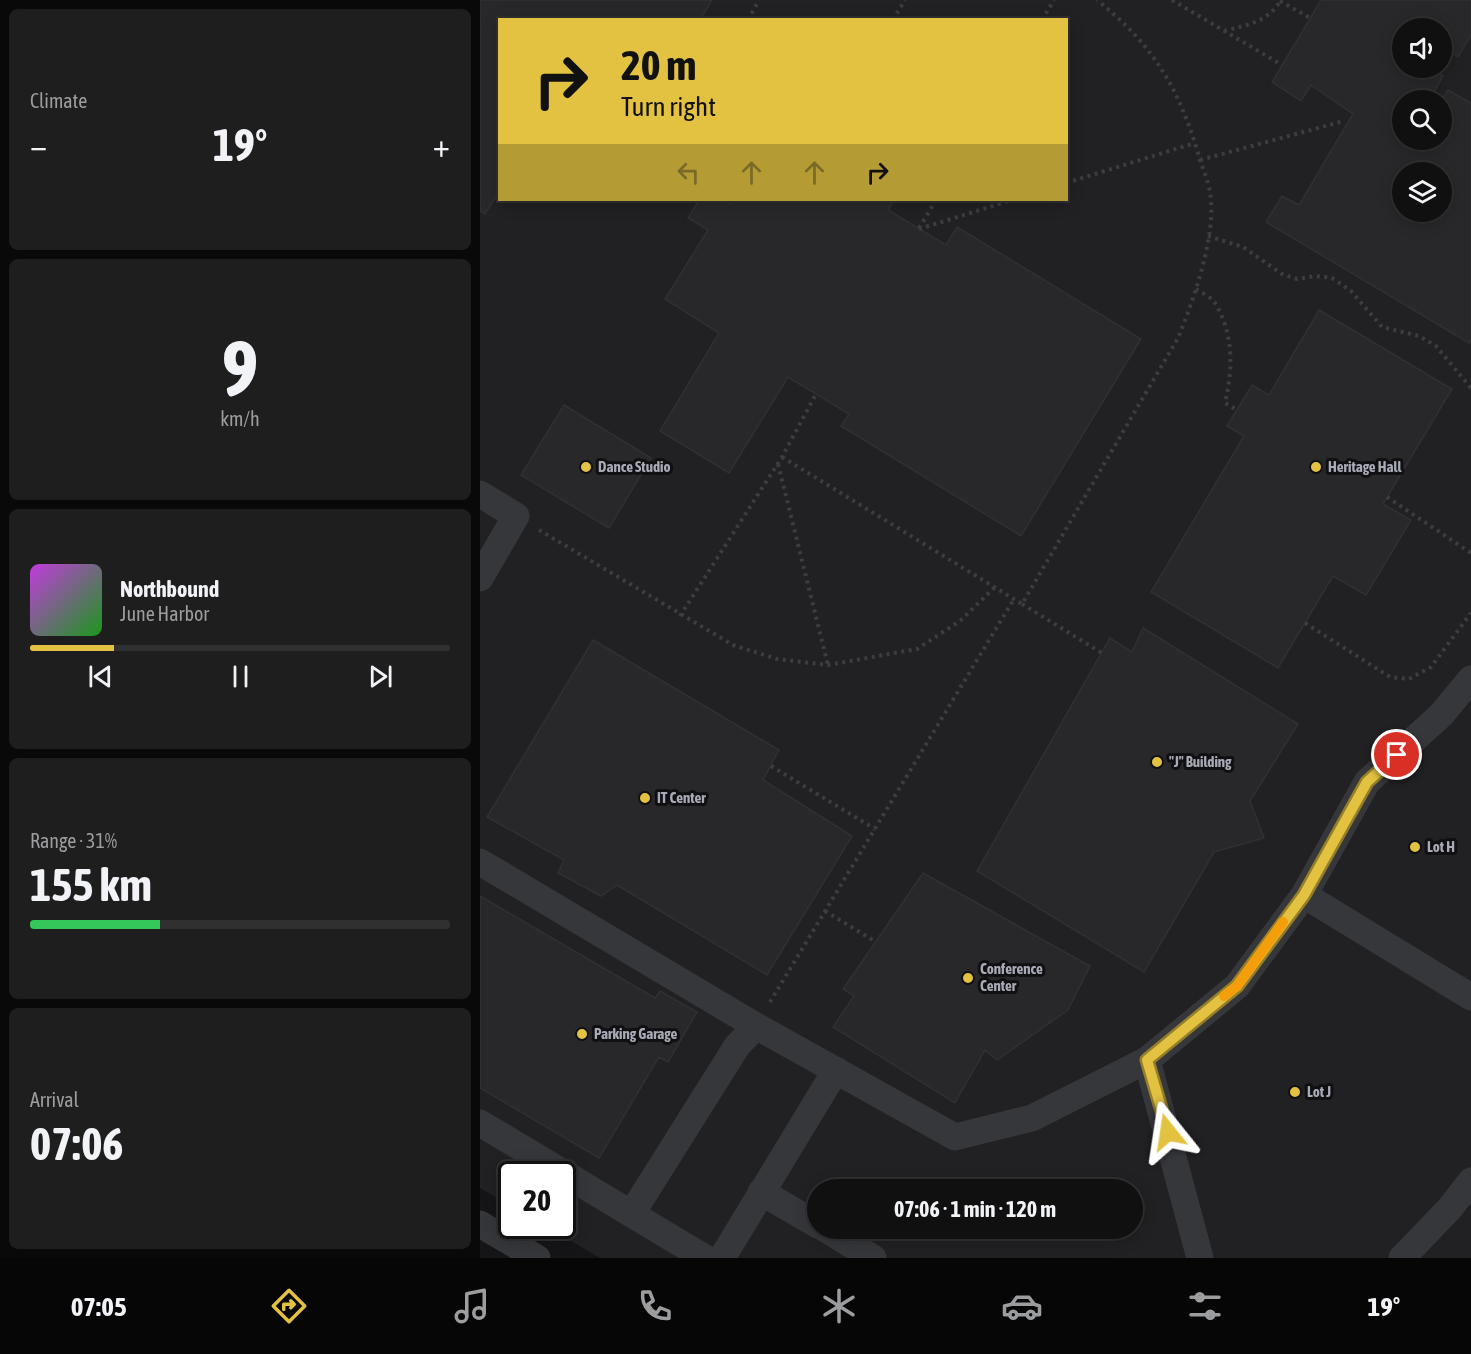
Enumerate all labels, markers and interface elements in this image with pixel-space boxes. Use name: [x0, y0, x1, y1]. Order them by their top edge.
map controls: [1392, 18, 1452, 222]
button: sound: [1392, 18, 1452, 78]
text: 20 m: [621, 41, 696, 89]
icon: right: [522, 42, 600, 120]
text: Climate: [30, 89, 87, 112]
button: search: [1392, 90, 1452, 150]
text: Turn right: [621, 91, 716, 122]
text: 19°: [213, 119, 267, 171]
text: −: [30, 126, 47, 164]
text: +: [433, 126, 450, 164]
icon: left: [672, 156, 705, 189]
icon: ahead: [735, 156, 768, 189]
icon: ahead: [798, 156, 831, 189]
icon: right: [861, 156, 894, 189]
button: layers: [1392, 162, 1452, 222]
text: 9: [222, 323, 258, 413]
text: km/h: [220, 407, 260, 430]
place label: Dance Studio: [598, 458, 671, 475]
place label: Heritage Hall: [1328, 458, 1402, 475]
marker: Dance Studio: [579, 460, 593, 474]
marker: Heritage Hall: [1309, 460, 1323, 474]
text: Northbound: [120, 576, 219, 602]
text: June Harbor: [120, 602, 209, 625]
icon: previous: [84, 660, 117, 693]
icon: pause: [224, 660, 257, 693]
icon: next: [364, 660, 397, 693]
pin: [1371, 729, 1422, 780]
icon: arrive: [1380, 738, 1413, 771]
place label: "J" Building: [1169, 753, 1232, 770]
marker: "J" Building: [1150, 755, 1164, 769]
place label: IT Center: [657, 789, 706, 806]
marker: IT Center: [638, 791, 652, 805]
text: Range · 31%: [30, 829, 117, 852]
place label: Lot H: [1427, 838, 1455, 855]
marker: Lot H: [1408, 840, 1422, 854]
text: 155 km: [30, 859, 152, 911]
place label: Conference Center: [980, 960, 1043, 994]
marker: Conference Center: [961, 971, 975, 985]
place label: Parking Garage: [594, 1025, 677, 1042]
marker: Parking Garage: [575, 1027, 589, 1041]
place label: Lot J: [1307, 1083, 1331, 1100]
marker: Lot J: [1288, 1085, 1302, 1099]
text: Arrival: [30, 1088, 79, 1111]
position arrow: [1136, 1100, 1200, 1164]
text: 07:06: [30, 1118, 124, 1170]
speed limit sign: 20: [498, 1161, 576, 1239]
text: 07:06 · 1 min · 120 m: [894, 1196, 1056, 1222]
icon: directions: [268, 1285, 310, 1327]
icon: music: [451, 1285, 493, 1327]
icon: phone: [634, 1285, 676, 1327]
icon: climate: [818, 1285, 860, 1327]
icon: car: [1001, 1285, 1043, 1327]
icon: filters: [1184, 1285, 1226, 1327]
text: 07:05: [71, 1291, 127, 1322]
text: 19°: [1367, 1291, 1400, 1322]

